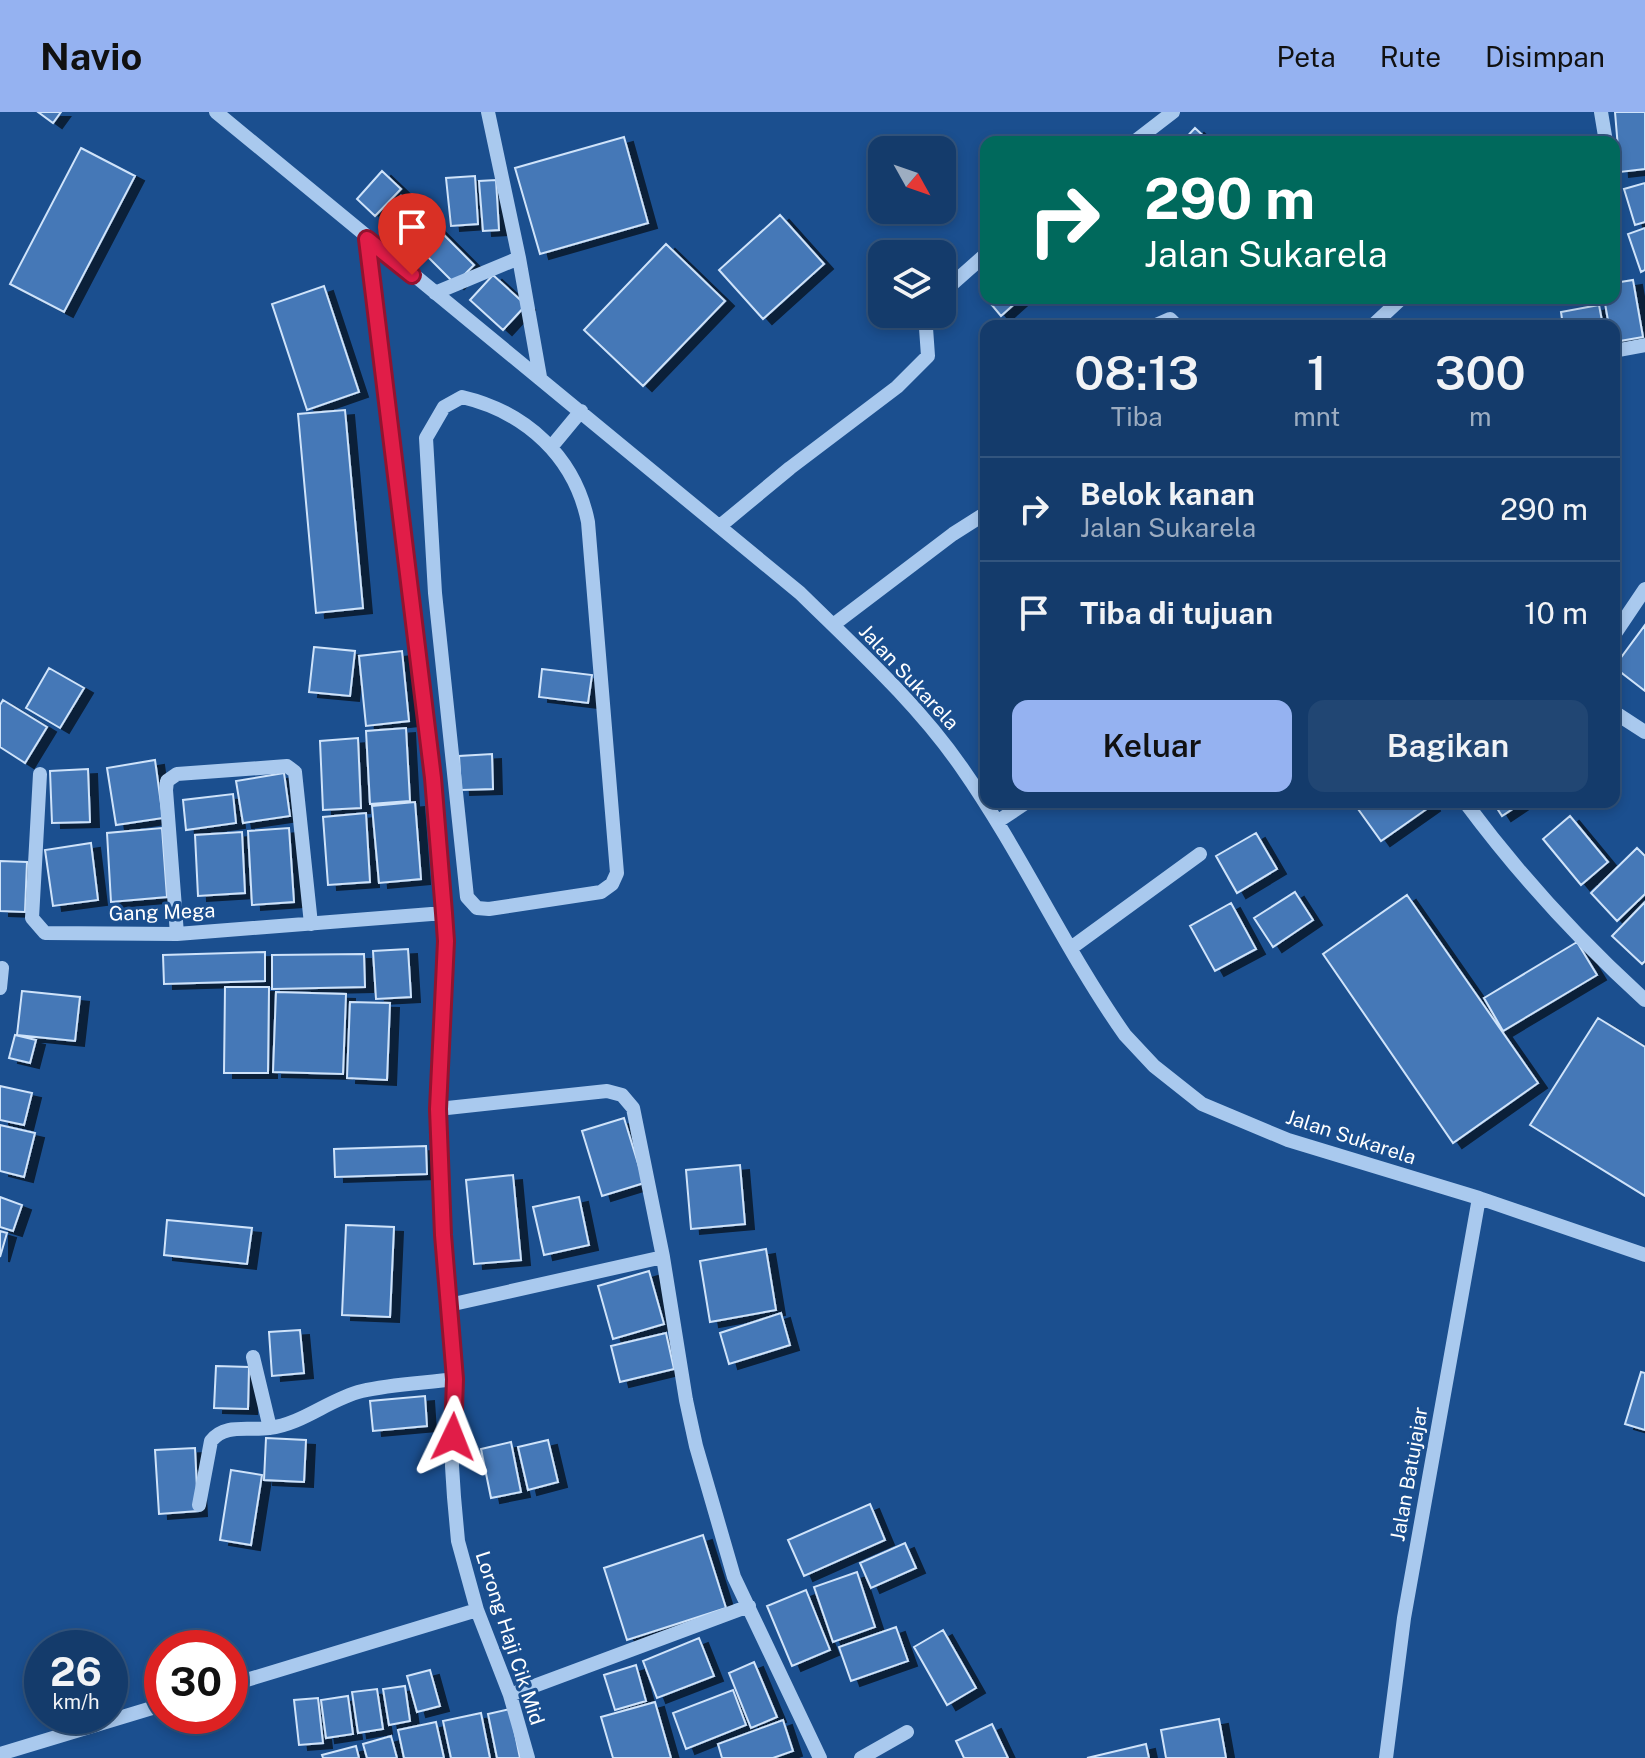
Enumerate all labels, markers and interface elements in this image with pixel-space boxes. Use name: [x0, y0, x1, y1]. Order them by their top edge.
text: Navio: [40, 34, 142, 79]
text: Peta: [1277, 40, 1336, 73]
text: Rute: [1380, 40, 1441, 73]
text: Disimpan: [1485, 40, 1605, 73]
north arrow: [868, 136, 956, 224]
map controls: [868, 136, 956, 328]
text: 290 m: [1144, 166, 1315, 232]
icon: right: [1012, 168, 1116, 272]
pin: [378, 193, 446, 275]
icon: arrive: [390, 205, 434, 249]
text: Jalan Sukarela: [1144, 233, 1388, 275]
button: layers: [868, 240, 956, 328]
text: 08:13: [1074, 344, 1199, 401]
text: 1: [1307, 344, 1327, 401]
text: 300: [1435, 344, 1526, 401]
text: Tiba: [1111, 401, 1163, 432]
text: mnt: [1293, 401, 1340, 432]
text: m: [1469, 401, 1491, 432]
text: Belok kanan: [1080, 476, 1255, 512]
icon: right: [1012, 487, 1056, 531]
text: 290 m: [1500, 491, 1588, 527]
text: Jalan Sukarela: [1080, 512, 1256, 543]
icon: arrive: [1012, 591, 1056, 635]
text: Tiba di tujuan: [1080, 595, 1273, 631]
text: 10 m: [1524, 595, 1588, 631]
street label: Jalan Sukarela: [854, 619, 964, 735]
button: Keluar: [1012, 700, 1292, 792]
button: Bagikan: [1308, 700, 1588, 792]
street label: Gang Mega: [108, 898, 216, 926]
street label: Jalan Sukarela: [1283, 1105, 1419, 1169]
position arrow: [411, 1395, 495, 1479]
street label: Jalan Batujajar: [1385, 1405, 1433, 1543]
street label: Lorong Haji Cik Mid: [471, 1548, 549, 1728]
speed limit sign: 30: [144, 1630, 248, 1734]
text: 26: [50, 1648, 102, 1695]
text: km/h: [52, 1690, 100, 1714]

